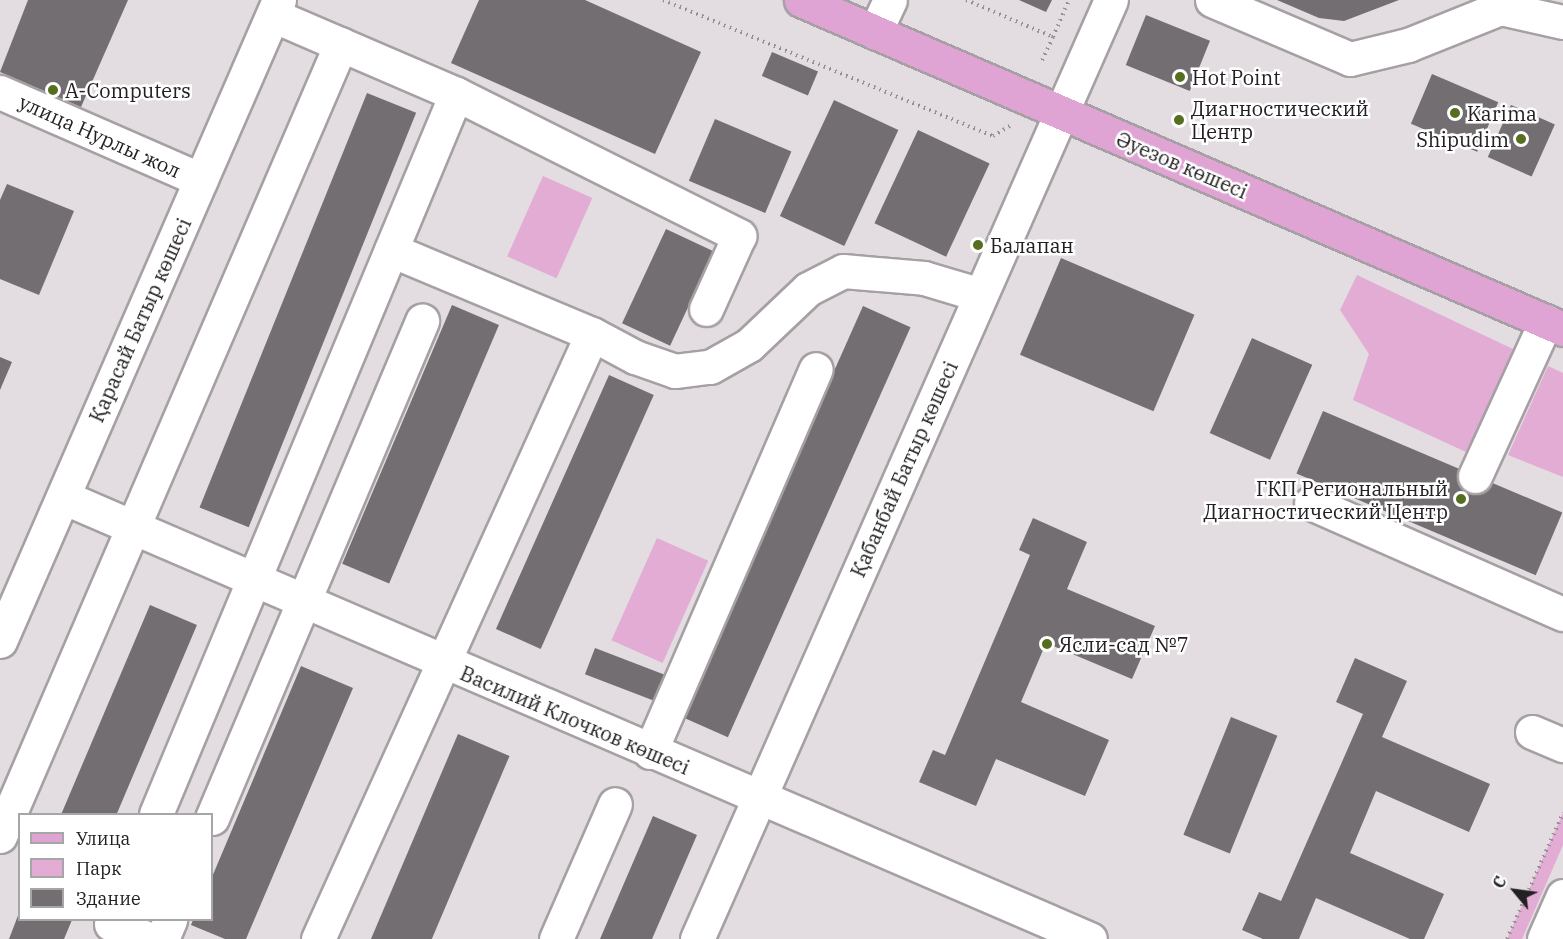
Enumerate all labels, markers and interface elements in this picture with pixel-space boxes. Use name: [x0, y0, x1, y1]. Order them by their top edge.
place label: Hot Point: [1192, 65, 1280, 89]
marker: Hot Point: [1173, 70, 1187, 84]
place label: A-Computers: [65, 78, 191, 102]
marker: A-Computers: [46, 83, 60, 97]
street label: улица Нурлы жол: [15, 90, 185, 182]
place label: Диагностический Центр: [1191, 96, 1369, 143]
place label: Karima: [1467, 101, 1537, 125]
marker: Karima: [1448, 106, 1462, 120]
marker: Диагностический Центр: [1172, 113, 1186, 127]
street label: Әуезов көшесі: [1113, 127, 1251, 203]
place label: Shipudim: [1416, 127, 1509, 151]
marker: Shipudim: [1514, 132, 1528, 146]
street label: Қарасай Батыр көшесі: [84, 214, 196, 426]
place label: Балапан: [990, 233, 1074, 257]
marker: Балапан: [971, 238, 985, 252]
street label: Қабанбай Батыр көшесі: [845, 357, 963, 581]
place label: ГКП Региональный Диагностический Центр: [1204, 476, 1448, 523]
marker: ГКП Региональный Диагностический Центр: [1452, 490, 1470, 508]
place label: Ясли-сад №7: [1059, 632, 1189, 656]
marker: Ясли-сад №7: [1040, 637, 1054, 651]
street label: Василий Клочков көшесі: [457, 661, 693, 779]
legend: [18, 813, 213, 921]
text: Улица: [76, 827, 130, 850]
text: Парк: [76, 857, 122, 880]
north arrow: [1485, 861, 1545, 921]
text: С: [1488, 873, 1511, 892]
text: Здание: [76, 887, 141, 910]

